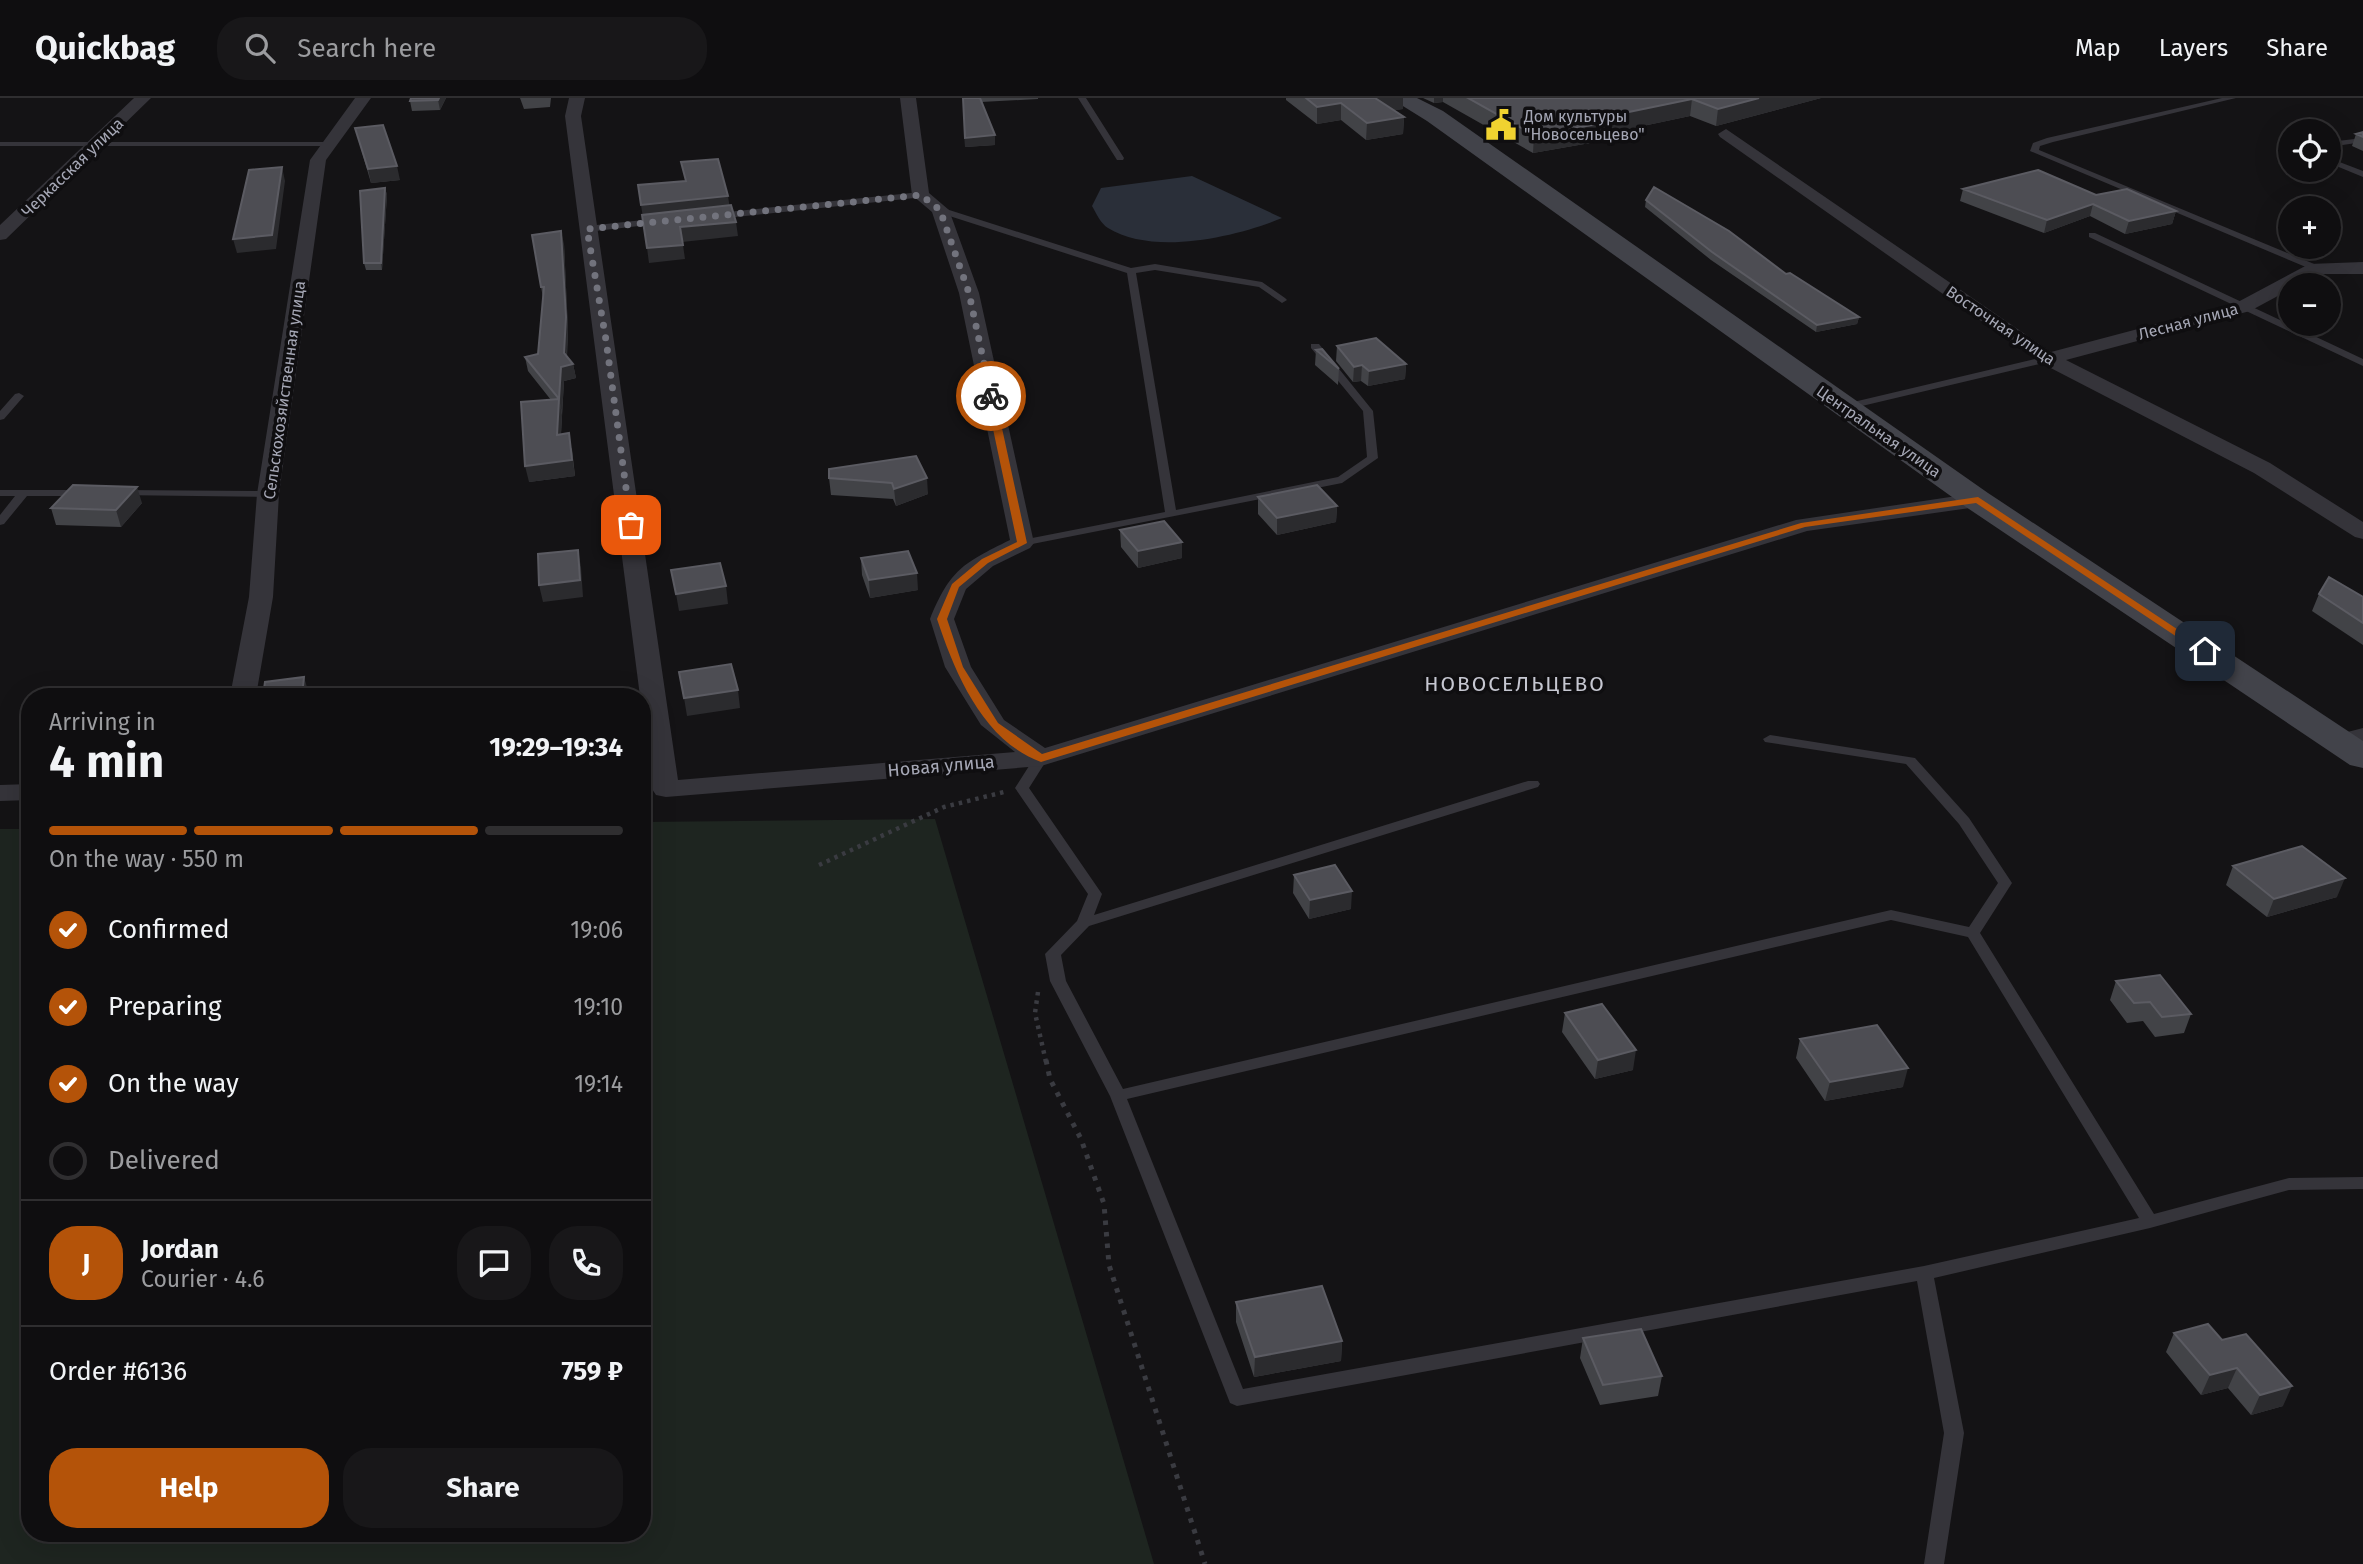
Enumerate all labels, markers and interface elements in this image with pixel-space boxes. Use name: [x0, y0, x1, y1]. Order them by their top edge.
search box: [217, 17, 707, 80]
text: Quickbag: [35, 28, 175, 68]
icon: search: [241, 29, 279, 67]
text: Search here: [297, 33, 436, 64]
text: Map: [2075, 34, 2121, 62]
text: Layers: [2159, 34, 2228, 62]
text: Share: [2266, 34, 2328, 62]
place label: Дом культуры "Новосельцево": [1523, 107, 1645, 144]
public building icon: Дом культуры "Новосельцево": [1484, 108, 1518, 142]
street label: Черкасская улица: [17, 114, 127, 221]
map controls: [2278, 119, 2341, 336]
button: locate: [2278, 119, 2341, 182]
button: +: [2278, 196, 2341, 259]
button: −: [2278, 273, 2341, 336]
street label: Сельскохозяйственная улица: [260, 280, 309, 501]
street label: Восточная улица: [1943, 282, 2059, 369]
street label: Лесная улица: [2136, 299, 2240, 344]
courier: [956, 361, 1026, 431]
icon: bike: [972, 377, 1010, 415]
street label: Центральная улица: [1813, 381, 1945, 481]
pin: [601, 495, 661, 555]
icon: bag: [612, 506, 650, 544]
pin: [2175, 621, 2235, 681]
icon: home: [2186, 632, 2224, 670]
district label: НОВОСЕЛЬЦЕВО: [1424, 671, 1606, 697]
text: Arriving in: [49, 708, 156, 736]
text: 19:29–19:34: [489, 732, 623, 763]
text: 4 min: [49, 734, 164, 789]
street label: Новая улица: [887, 750, 995, 782]
text: On the way · 550 m: [49, 845, 244, 873]
icon: check: [49, 911, 87, 949]
text: Confirmed: [108, 914, 229, 945]
text: 19:06: [570, 916, 623, 944]
icon: check: [49, 988, 87, 1026]
text: Preparing: [108, 991, 221, 1022]
text: 19:10: [574, 993, 623, 1021]
icon: check: [49, 1065, 87, 1103]
text: On the way: [108, 1068, 239, 1099]
text: 19:14: [574, 1070, 623, 1098]
text: Delivered: [108, 1145, 220, 1176]
button: chat: [457, 1226, 531, 1300]
button: phone: [549, 1226, 623, 1300]
text: Jordan: [141, 1234, 219, 1265]
text: J: [82, 1248, 90, 1279]
text: Courier · 4.6: [141, 1265, 265, 1293]
text: Order #6136: [49, 1356, 187, 1387]
text: 759 ₽: [561, 1356, 623, 1387]
button: Help: [49, 1448, 329, 1528]
button: Share: [343, 1448, 623, 1528]

